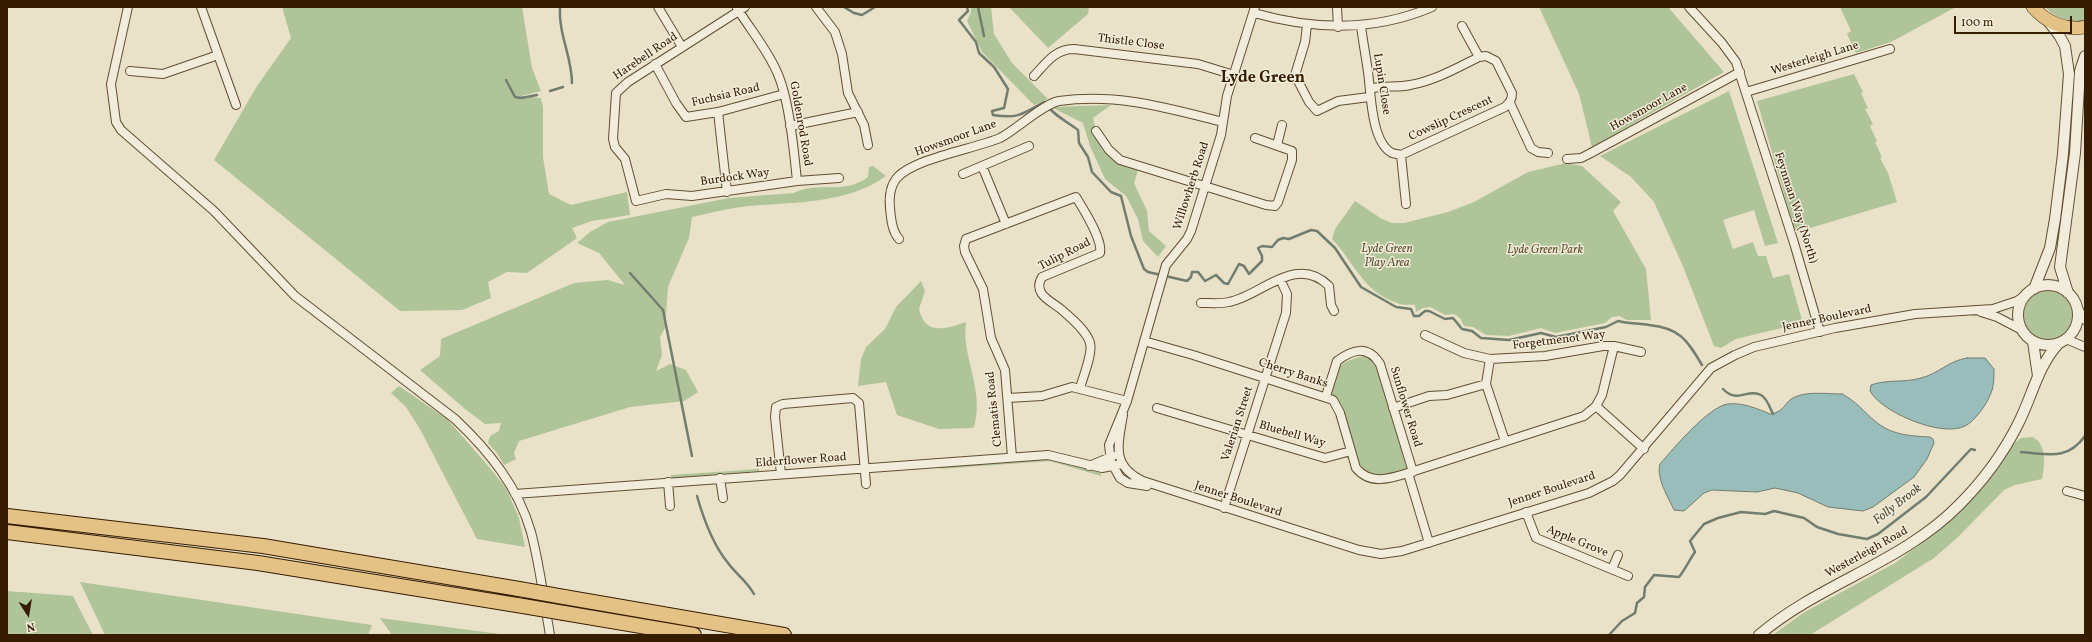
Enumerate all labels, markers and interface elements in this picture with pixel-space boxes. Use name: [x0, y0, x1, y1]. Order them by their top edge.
scale bar: [1956, 8, 2074, 34]
text: 100 m: [1961, 15, 1993, 31]
street label: Harebell Road: [611, 30, 681, 84]
street label: Thistle Close: [1097, 32, 1165, 54]
street label: Westerleigh Lane: [1769, 39, 1861, 79]
street label: Lupin Close: [1369, 52, 1393, 116]
district label: Lyde Green: [1221, 69, 1305, 89]
street label: Goldenrod Road: [785, 80, 815, 168]
street label: Fuchsia Road: [690, 81, 762, 111]
street label: Howsmoor Lane: [1608, 81, 1690, 135]
street label: Cowslip Crescent: [1407, 93, 1495, 145]
street label: Howsmoor Lane: [913, 118, 999, 160]
street label: Willowherb Road: [1171, 140, 1213, 232]
street label: Feynman Way (North): [1770, 151, 1820, 265]
street label: Burdock Way: [699, 166, 771, 190]
street label: Tulip Road: [1036, 236, 1094, 274]
park label: Lyde Green Play Area: [1361, 243, 1413, 271]
park label: Lyde Green Park: [1507, 244, 1583, 258]
street label: Jenner Boulevard: [1781, 303, 1873, 335]
street label: Forgetmenot Way: [1512, 328, 1606, 354]
street label: Cherry Banks: [1257, 356, 1329, 392]
street label: Sunflower Road: [1386, 365, 1424, 449]
street label: Clematis Road: [984, 370, 1006, 448]
street label: Valerian Street: [1219, 385, 1257, 463]
street label: Bluebell Way: [1257, 419, 1327, 451]
street label: Elderflower Road: [755, 451, 847, 471]
street label: Jenner Boulevard: [1507, 469, 1597, 511]
street label: Jenner Boulevard: [1193, 479, 1283, 521]
water label: Folly Brook: [1871, 481, 1925, 529]
street label: Apple Grove: [1544, 523, 1610, 561]
street label: Westerleigh Road: [1823, 524, 1911, 582]
north arrow: [8, 594, 48, 634]
text: N: [25, 618, 36, 634]

